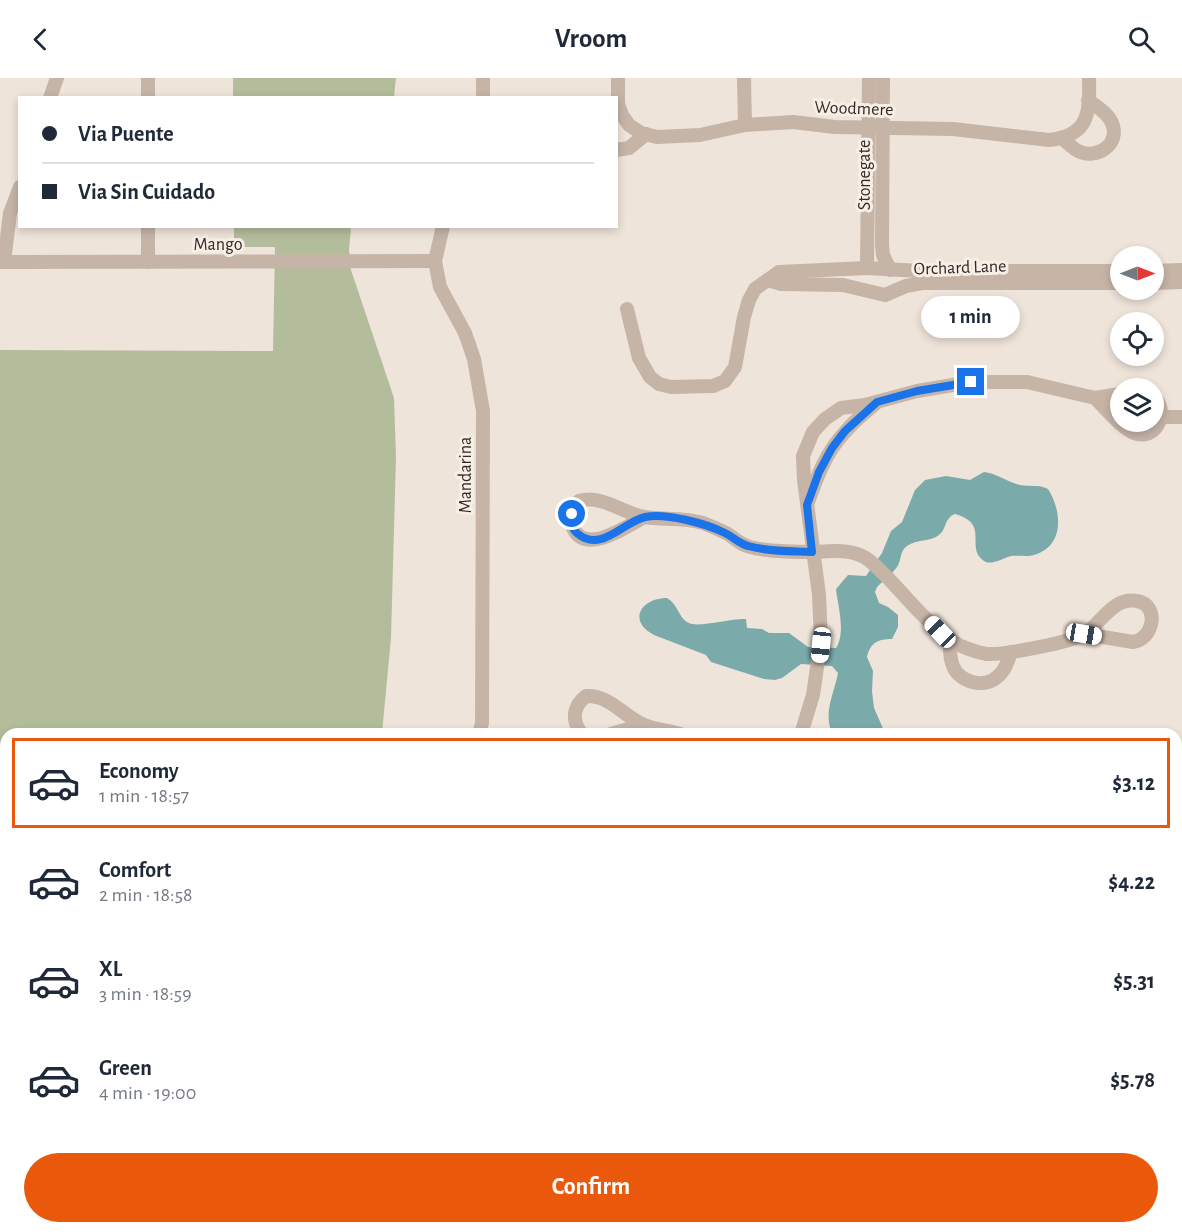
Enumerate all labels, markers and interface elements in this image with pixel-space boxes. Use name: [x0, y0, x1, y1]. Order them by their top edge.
icon: back: [24, 23, 57, 56]
icon: search: [1125, 23, 1158, 56]
text: Vroom: [555, 25, 627, 52]
street label: Woodmere: [814, 99, 894, 119]
text: Via Puente: [78, 123, 174, 145]
street label: Stonegate: [856, 140, 874, 210]
text: Via Sin Cuidado: [78, 181, 215, 203]
street label: Mango: [193, 236, 243, 254]
north arrow: [1110, 246, 1164, 300]
map controls: [1110, 246, 1164, 432]
street label: Orchard Lane: [913, 257, 1007, 279]
callout: 1 min: [922, 295, 1020, 337]
text: 1 min: [949, 307, 992, 327]
button: locate: [1110, 312, 1164, 366]
route end: [957, 368, 984, 395]
button: layers: [1110, 378, 1164, 432]
street label: Mandarina: [457, 437, 475, 513]
route start: [558, 500, 585, 527]
car: [921, 613, 959, 651]
car: [1065, 622, 1103, 646]
car: [810, 626, 832, 664]
icon: car: [27, 756, 81, 810]
text: Economy: [99, 760, 179, 782]
text: $3.12: [1112, 772, 1155, 794]
text: 1 min · 18:57: [99, 786, 189, 806]
icon: car: [27, 855, 81, 909]
text: Comfort: [99, 859, 171, 881]
text: $4.22: [1108, 871, 1155, 893]
text: 2 min · 18:58: [99, 885, 193, 905]
icon: car: [27, 954, 81, 1008]
text: XL: [99, 958, 122, 980]
text: $5.31: [1113, 970, 1155, 992]
text: 3 min · 18:59: [99, 984, 192, 1004]
icon: car: [27, 1053, 81, 1107]
text: Green: [99, 1057, 152, 1079]
text: $5.78: [1110, 1069, 1155, 1091]
text: 4 min · 19:00: [99, 1083, 196, 1103]
button: Confirm: [24, 1153, 1158, 1222]

